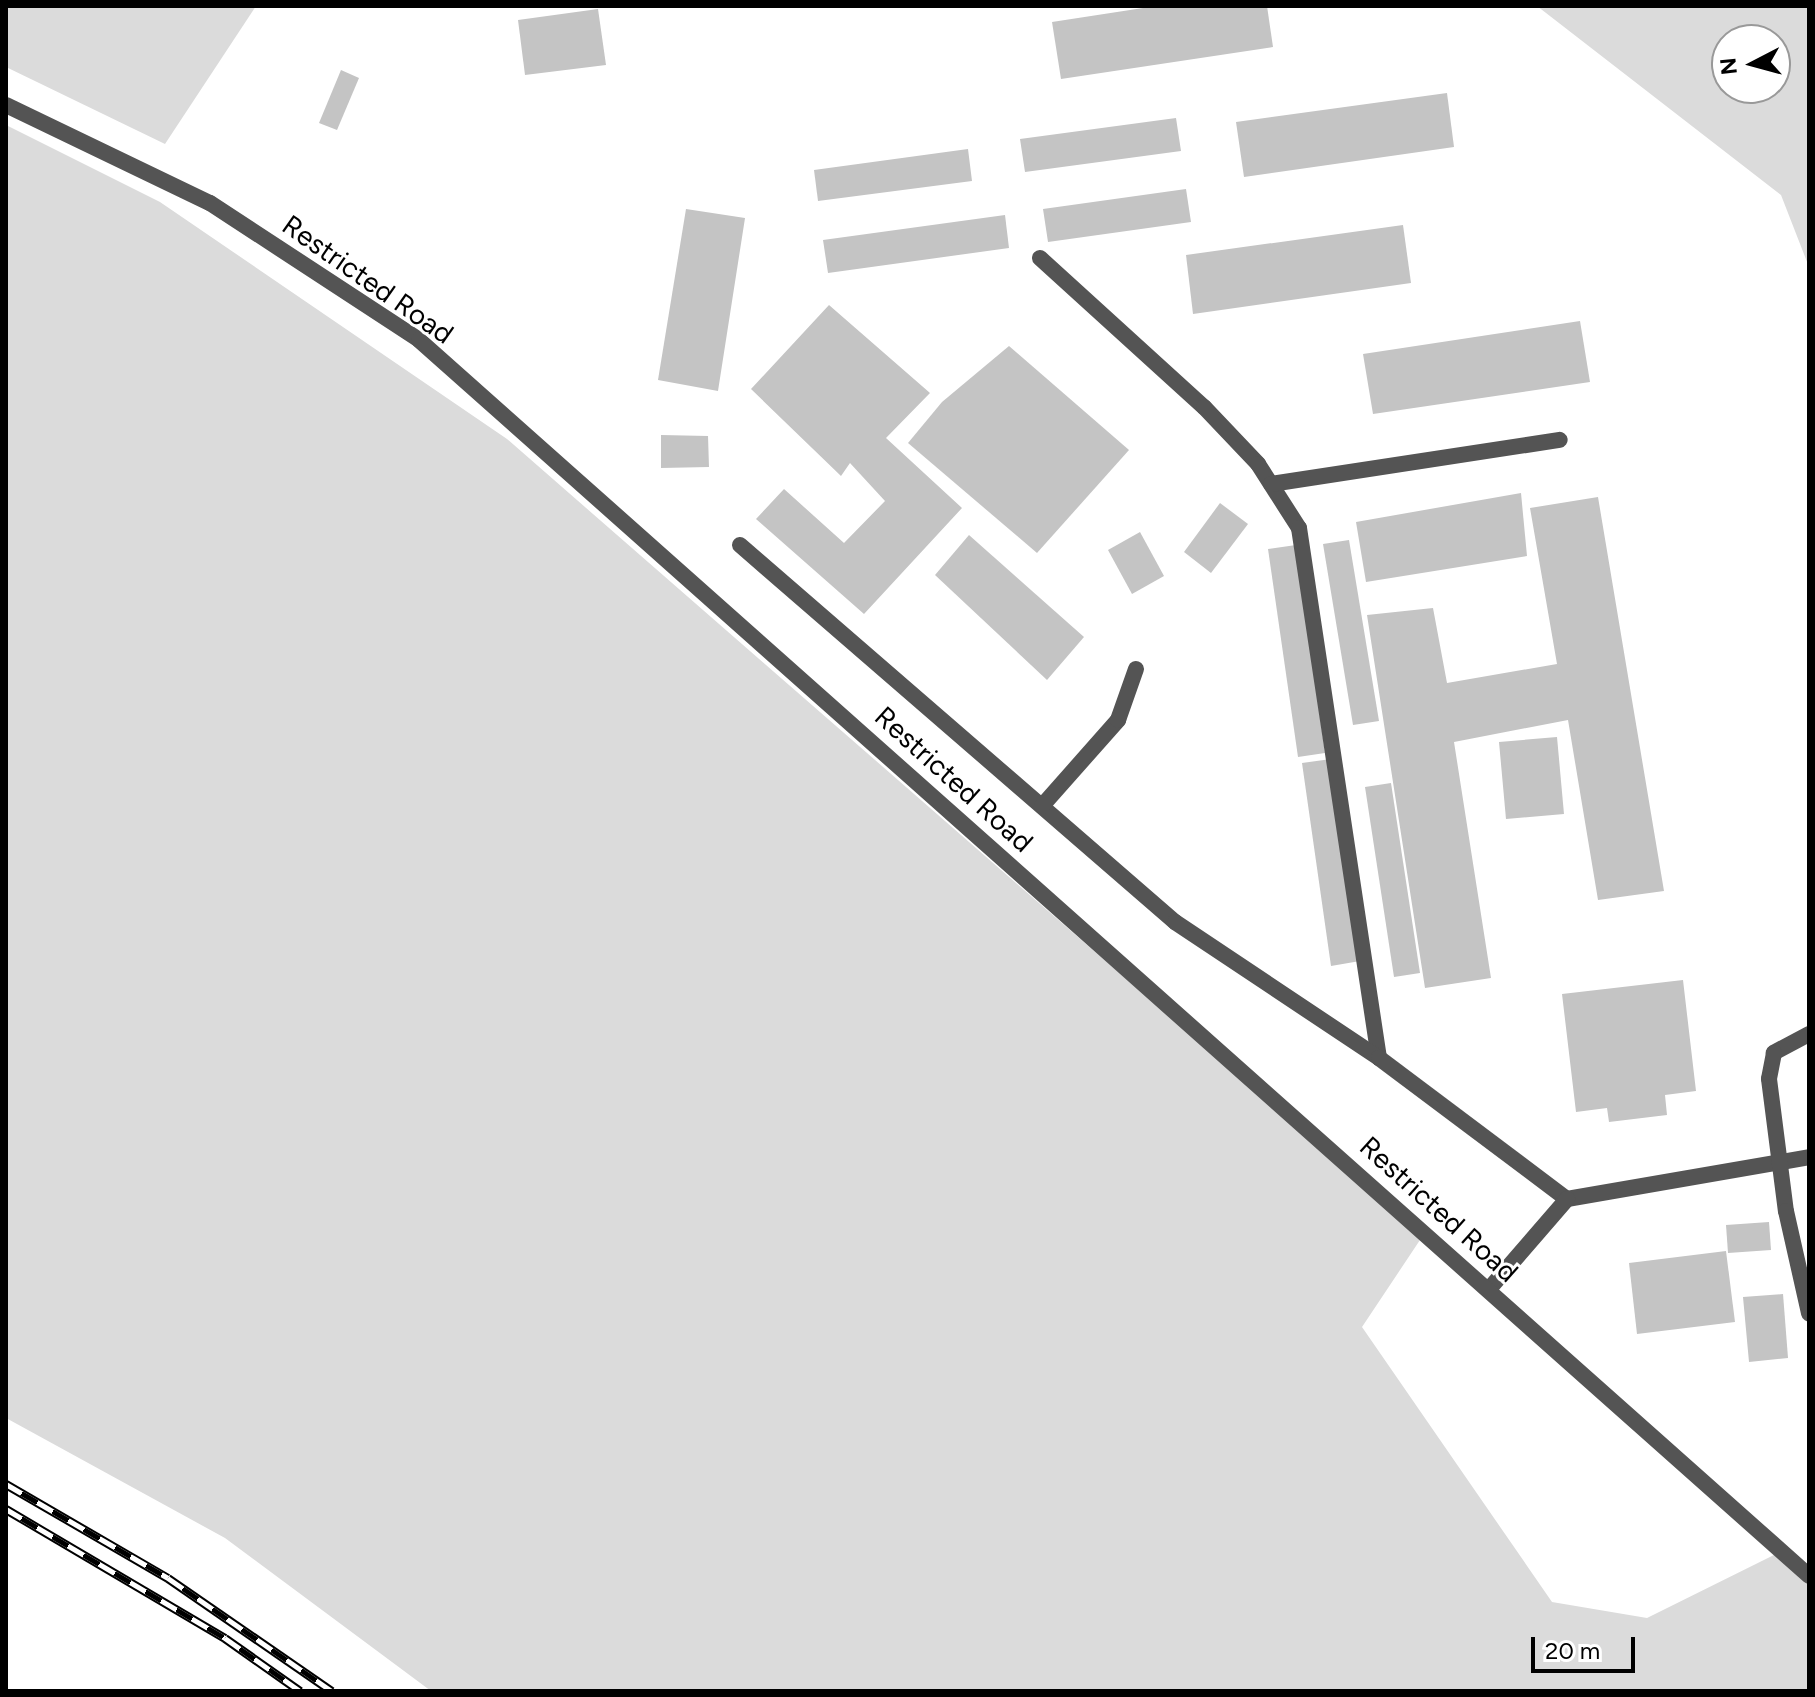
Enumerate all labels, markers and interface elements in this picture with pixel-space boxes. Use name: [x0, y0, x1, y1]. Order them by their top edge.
north arrow: [1711, 24, 1791, 104]
text: N: [1714, 56, 1743, 76]
street label: Restricted Road: [276, 208, 460, 350]
street label: Restricted Road: [868, 699, 1040, 859]
street label: Restricted Road: [1353, 1129, 1525, 1289]
scale bar: [1535, 1621, 1639, 1671]
text: 20 m: [1545, 1636, 1600, 1665]

